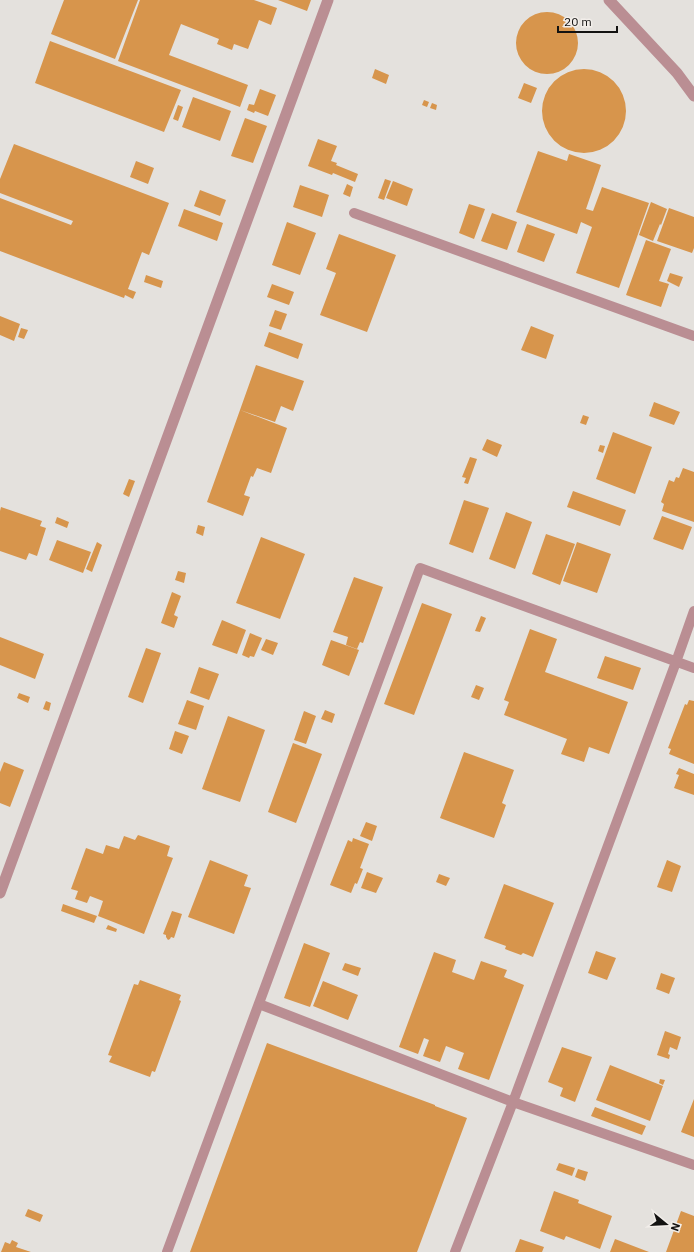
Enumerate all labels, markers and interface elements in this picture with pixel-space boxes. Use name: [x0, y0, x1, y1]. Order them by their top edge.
scale bar: [558, 8, 617, 34]
text: 20 m: [564, 14, 592, 29]
north arrow: [646, 1204, 686, 1244]
text: N: [668, 1221, 683, 1233]

